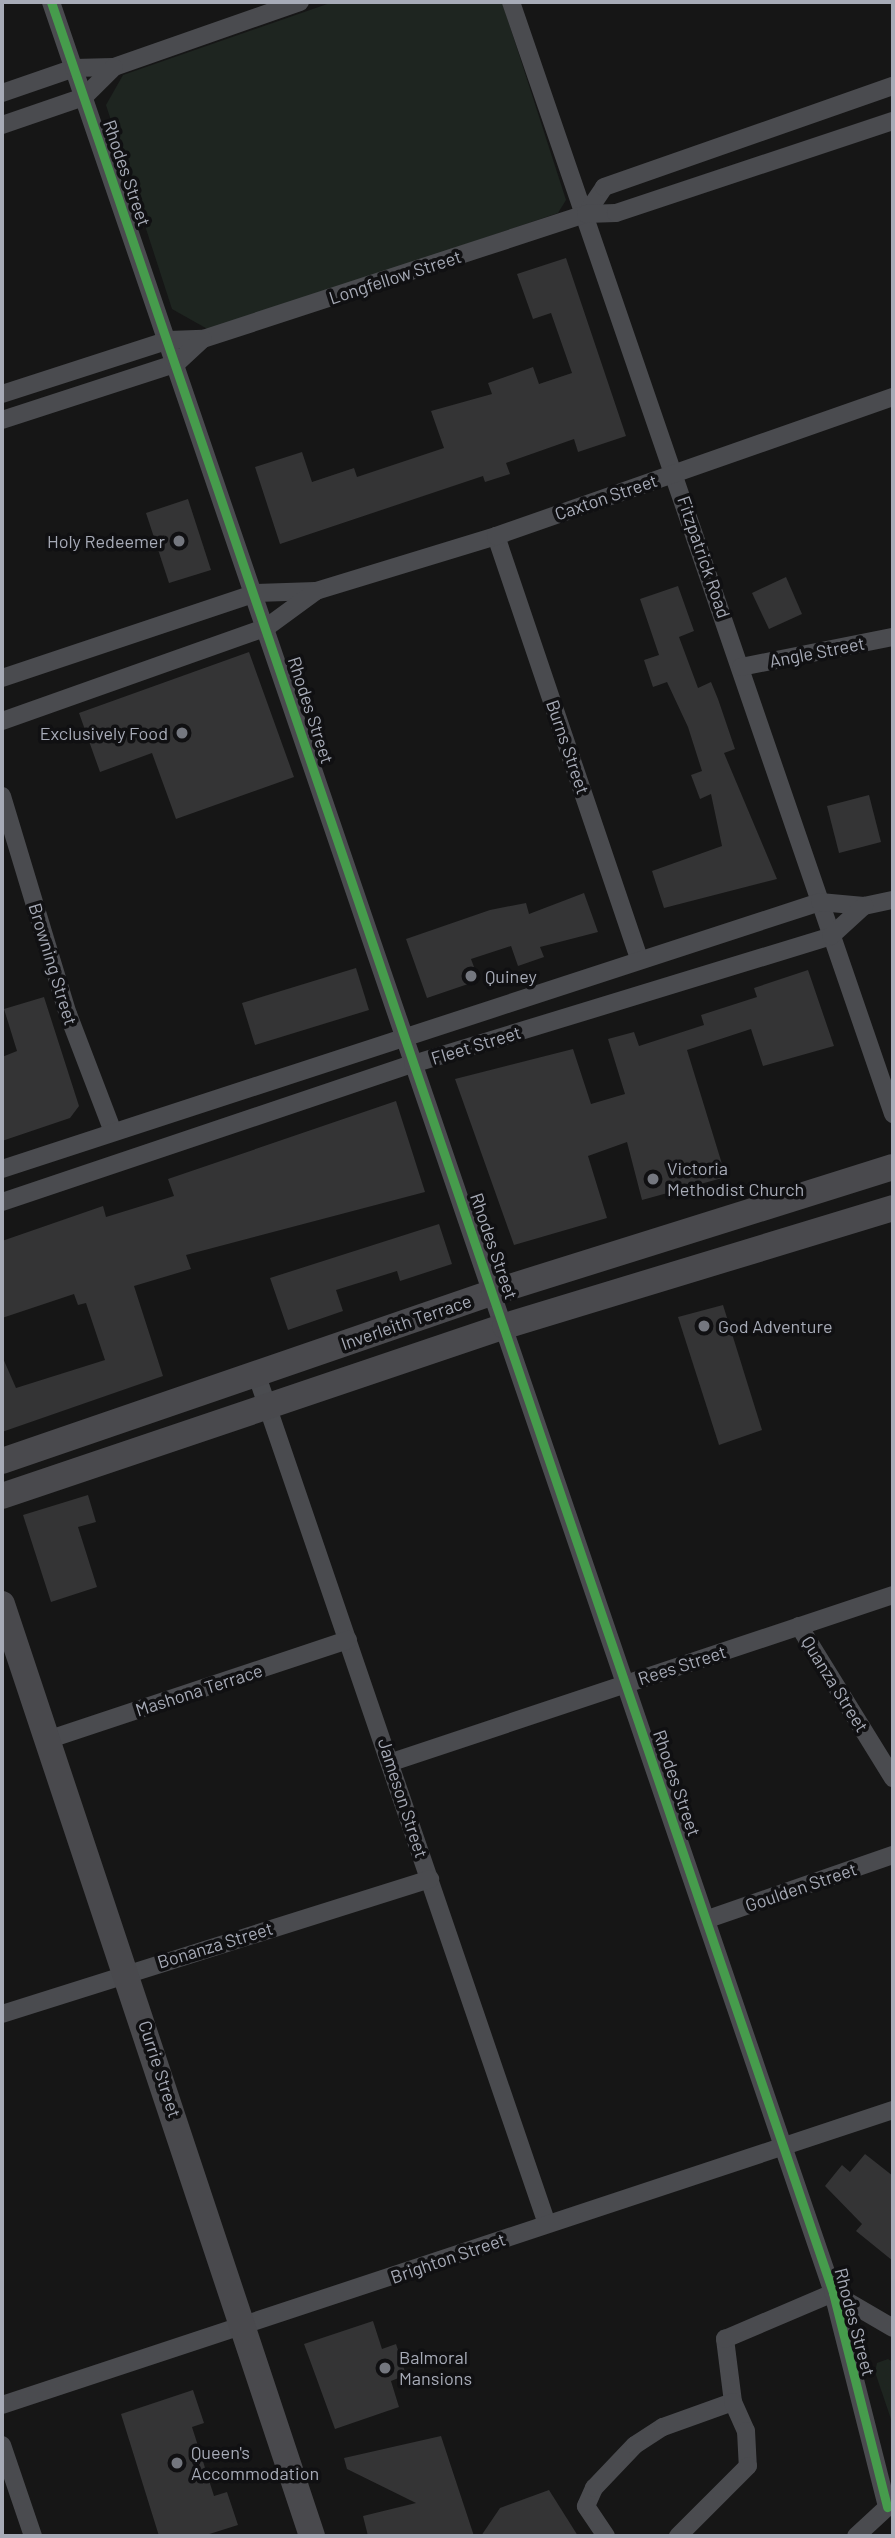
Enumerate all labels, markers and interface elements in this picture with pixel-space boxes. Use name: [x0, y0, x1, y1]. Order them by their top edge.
street label: Rhodes Street: [99, 117, 155, 229]
street label: Longfellow Street: [326, 245, 464, 309]
street label: Caxton Street: [552, 469, 660, 525]
street label: Fitzpatrick Road: [673, 493, 735, 621]
place label: Holy Redeemer: [47, 530, 165, 552]
marker: Holy Redeemer: [171, 533, 187, 549]
street label: Angle Street: [767, 632, 867, 672]
street label: Rhodes Street: [284, 654, 338, 766]
street label: Burns Street: [542, 697, 594, 797]
place label: Exclusively Food: [40, 722, 168, 744]
marker: Exclusively Food: [174, 725, 190, 741]
street label: Browning Street: [24, 900, 82, 1028]
place label: Quiney: [485, 965, 537, 987]
marker: Quiney: [463, 968, 479, 984]
street label: Fleet Street: [429, 1021, 523, 1069]
place label: Victoria Methodist Church: [667, 1158, 804, 1200]
marker: Victoria Methodist Church: [645, 1171, 661, 1187]
street label: Rhodes Street: [466, 1190, 522, 1302]
street label: Inverleith Terrace: [338, 1290, 474, 1354]
place label: God Adventure: [718, 1315, 833, 1337]
marker: God Adventure: [696, 1318, 712, 1334]
street label: Quanza Street: [797, 1632, 873, 1736]
street label: Rees Street: [635, 1641, 729, 1689]
street label: Mashona Terrace: [133, 1659, 265, 1721]
street label: Rhodes Street: [649, 1727, 705, 1839]
street label: Jameson Street: [373, 1735, 433, 1861]
street label: Goulden Street: [742, 1858, 860, 1916]
street label: Bonanza Street: [155, 1917, 275, 1973]
street label: Currie Street: [134, 2018, 186, 2120]
street label: Brighton Street: [388, 2228, 508, 2288]
street label: Rhodes Street: [830, 2266, 880, 2378]
place label: Balmoral Mansions: [399, 2347, 472, 2390]
marker: Balmoral Mansions: [377, 2360, 393, 2376]
place label: Queen's Accommodation: [191, 2442, 319, 2484]
marker: Queen's Accommodation: [169, 2455, 185, 2471]

